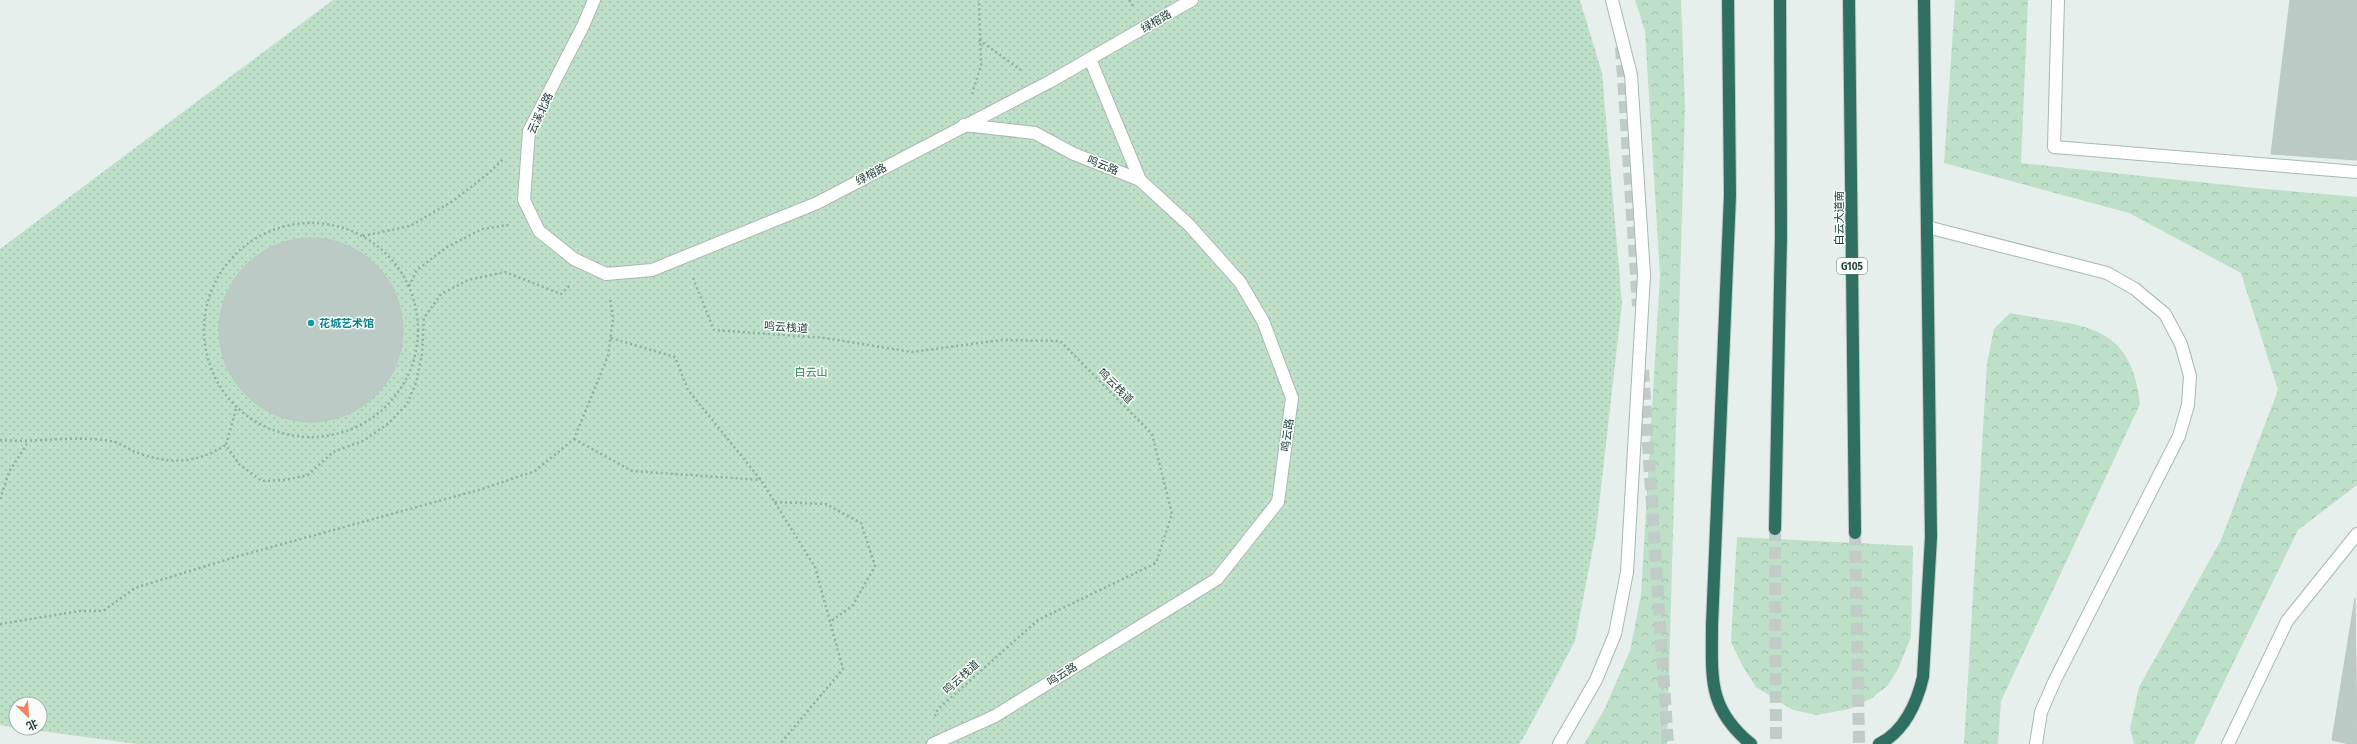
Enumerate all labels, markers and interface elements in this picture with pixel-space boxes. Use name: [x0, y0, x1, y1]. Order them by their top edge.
street label: 绿榕路: [1139, 8, 1174, 35]
street label: 云溪北路: [525, 91, 556, 136]
street label: 鸣云路: [1085, 153, 1121, 178]
street label: 绿榕路: [854, 161, 889, 188]
street label: 白云大道南: [1833, 191, 1846, 246]
road number: G105: [1837, 258, 1867, 274]
place label: 花城艺术馆: [319, 317, 374, 330]
marker: 花城艺术馆: [306, 318, 316, 328]
street label: 鸣云栈道: [764, 319, 808, 336]
park label: 白云山: [795, 366, 828, 379]
street label: 鸣云栈道: [1095, 366, 1136, 407]
street label: 鸣云路: [1279, 418, 1296, 452]
street label: 鸣云栈道: [941, 658, 982, 697]
street label: 鸣云路: [1045, 660, 1080, 689]
north arrow: [8, 696, 48, 736]
text: 北: [24, 716, 40, 733]

